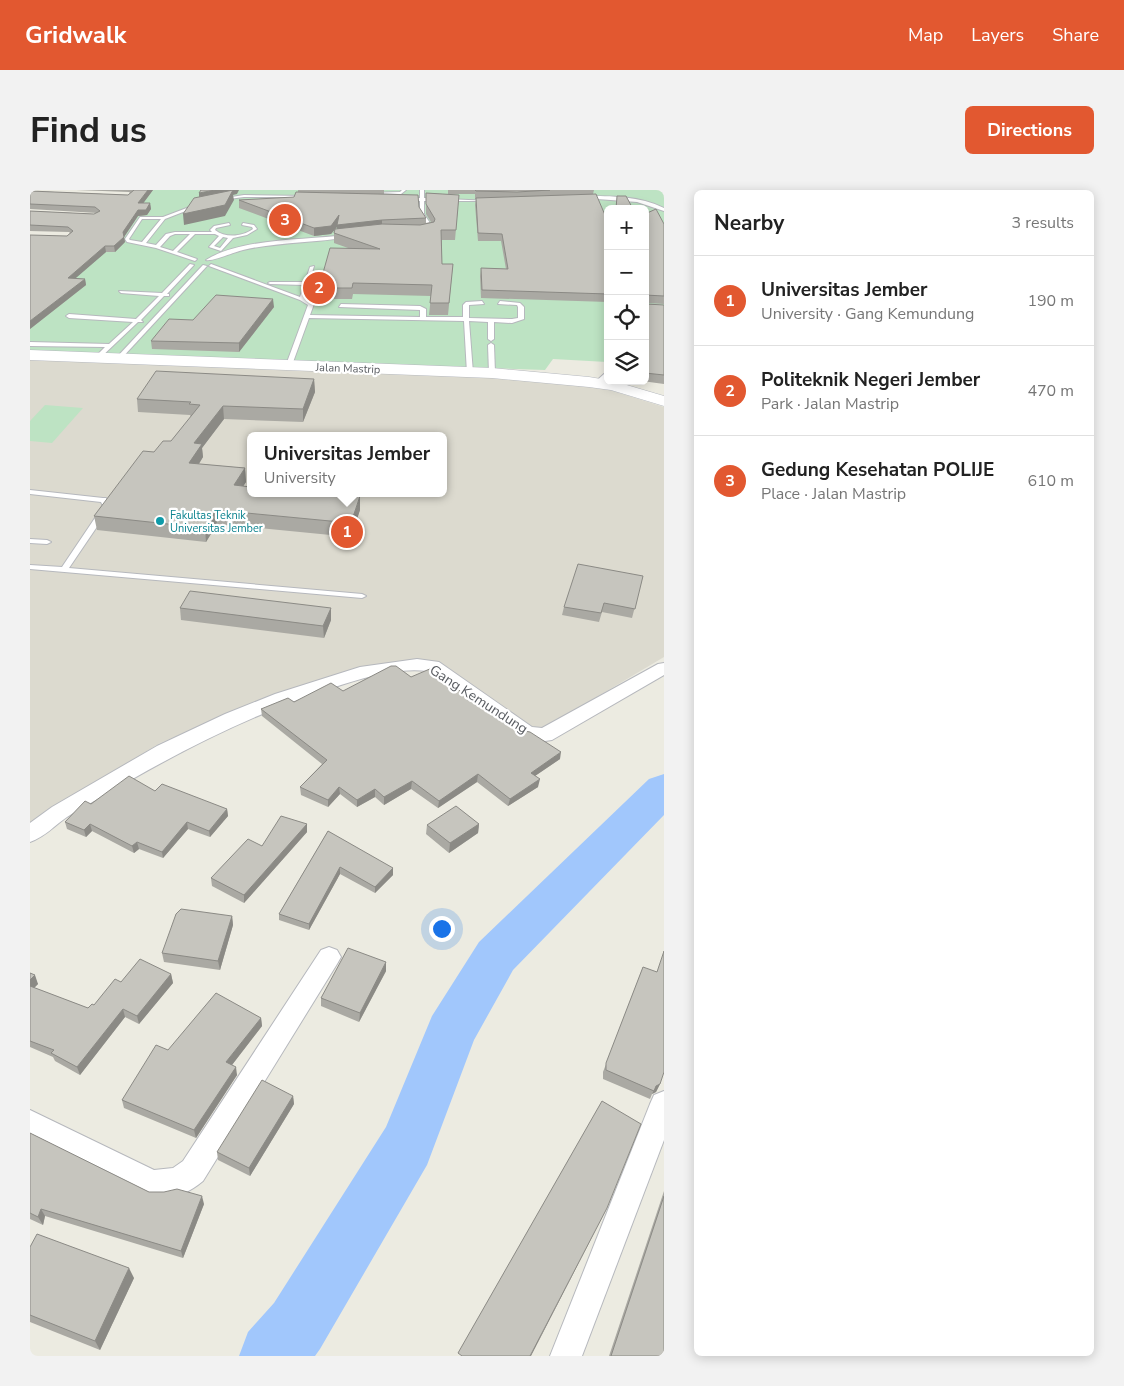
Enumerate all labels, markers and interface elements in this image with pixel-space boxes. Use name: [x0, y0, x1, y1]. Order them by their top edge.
text: Gridwalk: [25, 19, 126, 51]
text: Map: [908, 23, 943, 47]
text: Layers: [971, 23, 1024, 47]
text: Share: [1052, 23, 1099, 47]
button: Directions: [965, 106, 1094, 154]
text: Find us: [30, 107, 147, 154]
pin: 3: [269, 201, 301, 239]
map controls: [604, 205, 649, 385]
button: +: [604, 205, 649, 250]
text: Nearby: [714, 209, 784, 237]
text: 3 results: [1012, 212, 1074, 234]
button: −: [604, 250, 649, 295]
pin: 2: [303, 269, 335, 307]
text: Universitas Jember: [761, 277, 928, 303]
text: 1: [725, 290, 735, 312]
text: 190 m: [1027, 290, 1074, 312]
button: locate: [604, 295, 649, 340]
text: University · Gang Kemundung: [761, 303, 974, 325]
button: layers: [604, 340, 649, 385]
street label: Jalan Mastrip: [314, 360, 381, 377]
text: Politeknik Negeri Jember: [761, 367, 980, 393]
text: 2: [725, 380, 735, 402]
text: 470 m: [1027, 380, 1074, 402]
text: Park · Jalan Mastrip: [761, 393, 899, 415]
popup: [247, 432, 447, 497]
text: Universitas Jember: [264, 441, 430, 467]
text: Gedung Kesehatan POLIJE: [761, 457, 994, 483]
text: University: [264, 467, 336, 489]
text: 3: [725, 470, 735, 492]
text: 610 m: [1027, 470, 1074, 492]
text: Place · Jalan Mastrip: [761, 483, 906, 505]
place label: Fakultas Teknik Universitas Jember: [170, 508, 263, 536]
pin: 1: [331, 513, 363, 551]
marker: Fakultas Teknik Universitas Jember: [154, 515, 166, 527]
street label: Gang Kemundung: [426, 661, 531, 738]
your location: [429, 916, 455, 942]

